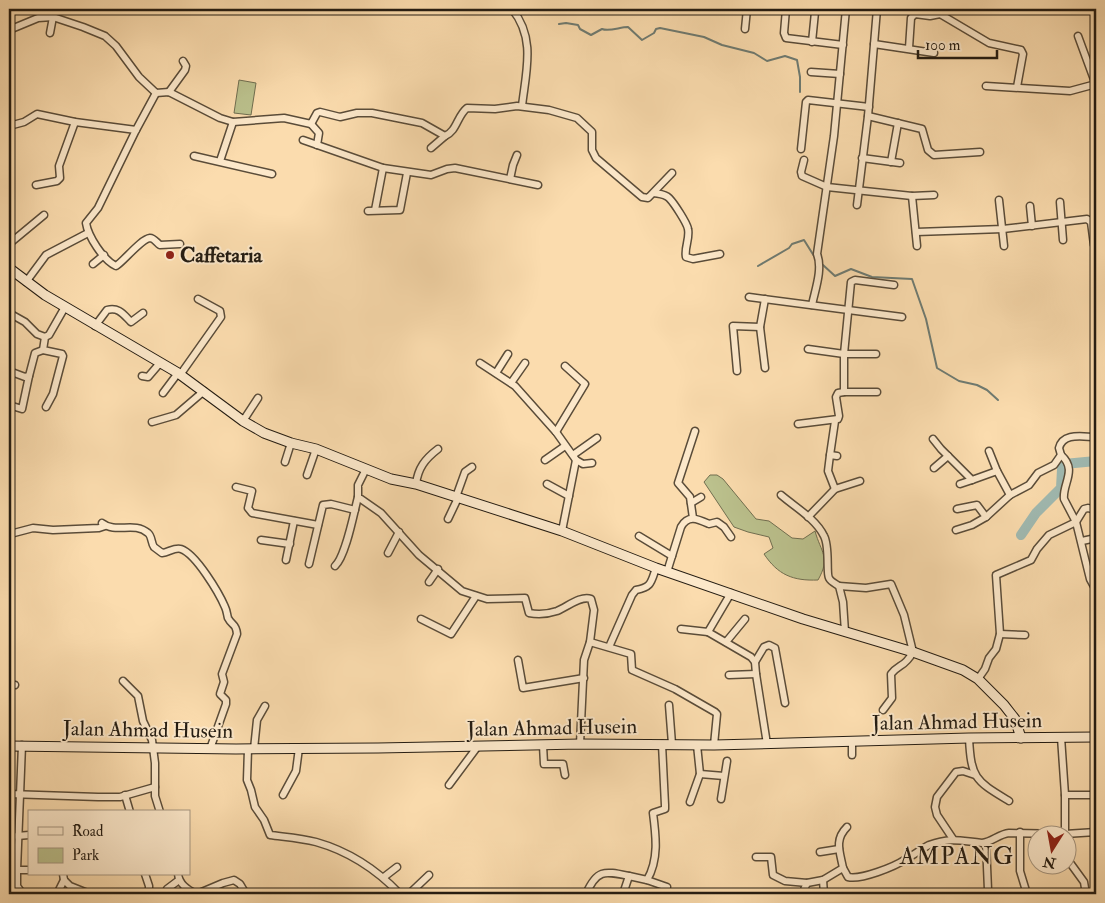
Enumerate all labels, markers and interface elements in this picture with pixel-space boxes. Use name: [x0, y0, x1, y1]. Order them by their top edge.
scale bar: [918, 28, 996, 60]
text: 100 m: [925, 36, 961, 55]
place label: Caffetaria: [180, 242, 264, 269]
marker: Caffetaria: [164, 249, 176, 261]
street label: Jalan Ahmad Husein: [871, 707, 1043, 737]
street label: Jalan Ahmad Husein: [466, 713, 638, 743]
street label: Jalan Ahmad Husein: [62, 715, 234, 745]
legend: [28, 810, 190, 876]
text: Road: [72, 822, 104, 841]
north arrow: [1028, 826, 1078, 876]
district label: AMPANG: [899, 841, 1014, 872]
text: Park: [72, 846, 99, 865]
text: N: [1041, 853, 1058, 872]

